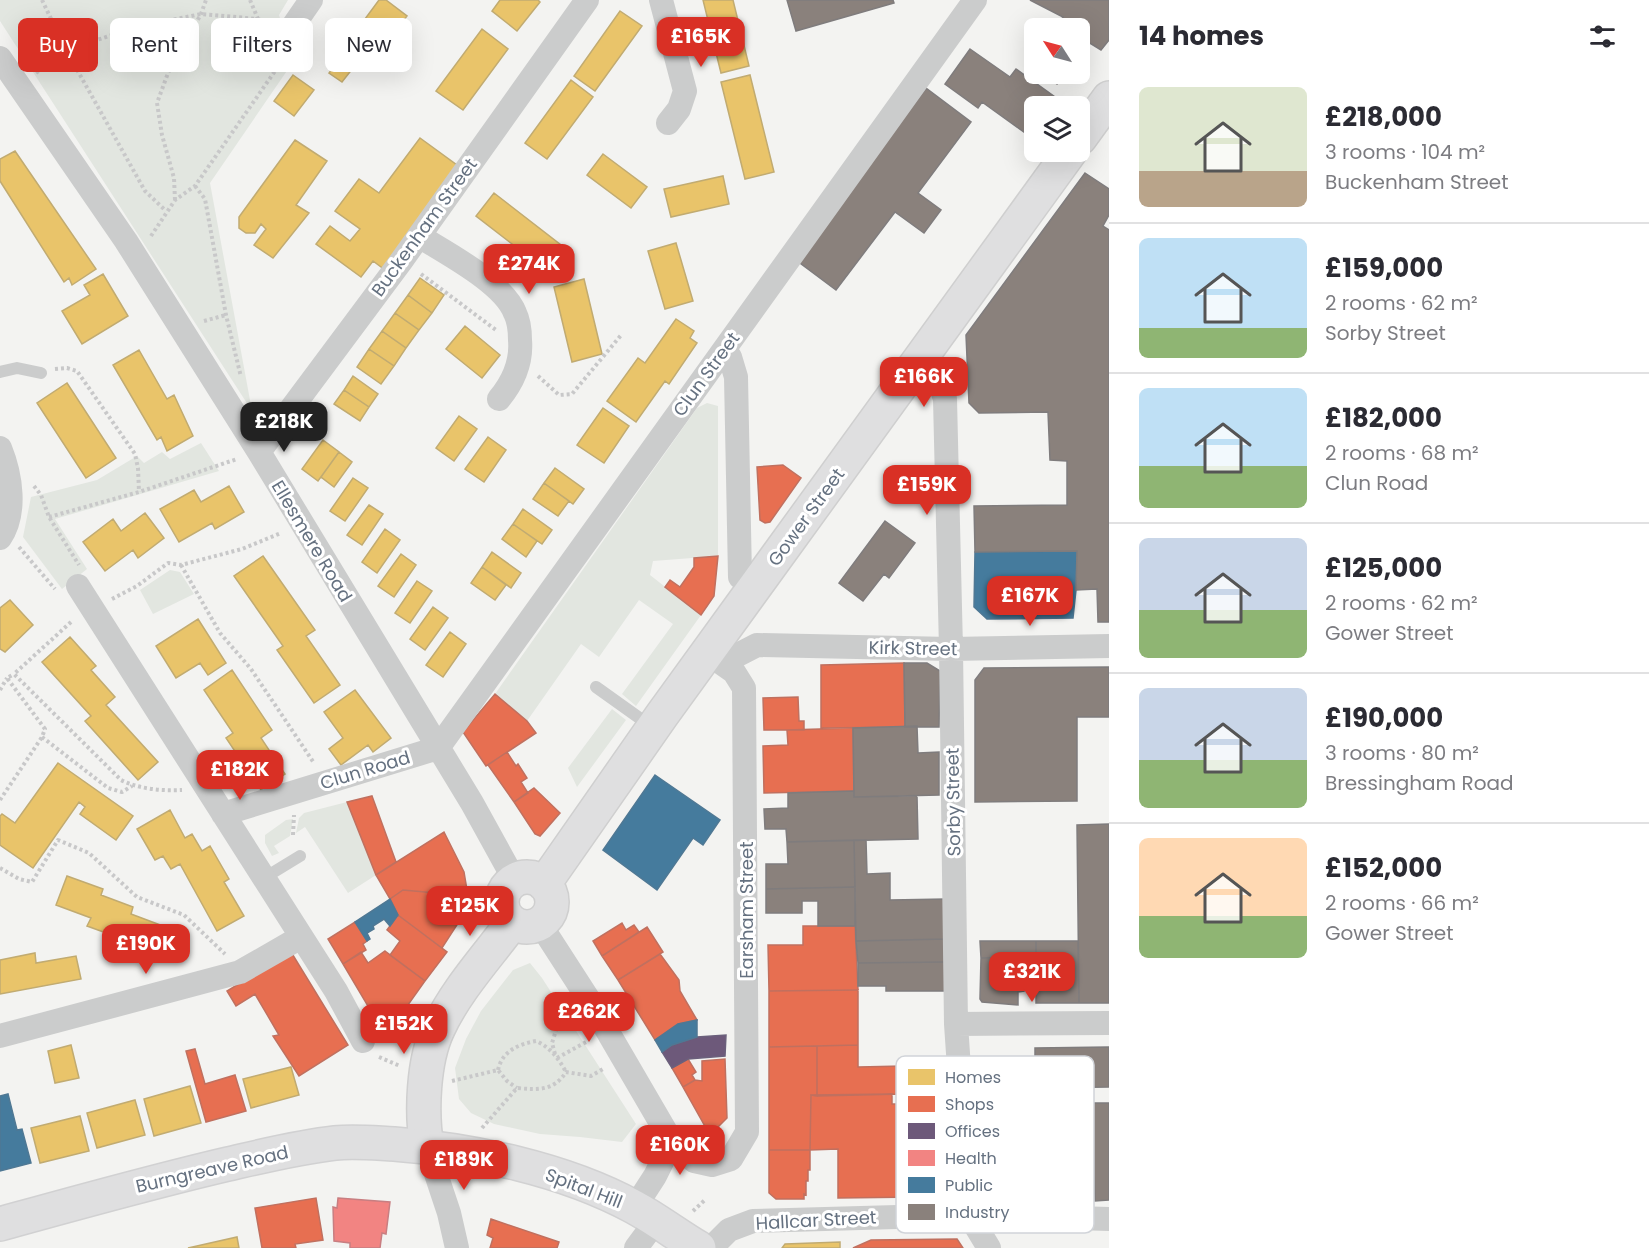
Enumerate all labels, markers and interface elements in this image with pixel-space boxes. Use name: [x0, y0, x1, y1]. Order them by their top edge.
pin: £165K: [659, 17, 743, 68]
chip: Buy: [18, 18, 98, 72]
chip: Rent: [110, 18, 199, 72]
chip: Filters: [211, 18, 313, 72]
chip: New: [325, 18, 412, 72]
north arrow: [1024, 18, 1090, 84]
map controls: [1024, 18, 1090, 162]
text: 14 homes: [1139, 18, 1264, 54]
icon: filters: [1586, 20, 1619, 53]
text: £165K: [671, 22, 731, 50]
button: layers: [1024, 96, 1090, 162]
text: £218,000: [1325, 99, 1442, 135]
icon: home: [1187, 111, 1259, 183]
text: 3 rooms · 104 m²: [1325, 138, 1485, 166]
street label: Buckenham Street: [365, 153, 483, 301]
text: Buckenham Street: [1325, 168, 1509, 196]
pin: £274K: [487, 244, 571, 295]
text: £274K: [498, 249, 560, 277]
text: £159,000: [1325, 250, 1443, 286]
icon: home: [1187, 262, 1259, 334]
text: 2 rooms · 62 m²: [1325, 289, 1478, 317]
text: Sorby Street: [1325, 319, 1446, 347]
street label: Clun Street: [667, 327, 745, 421]
pin: £166K: [882, 357, 966, 408]
text: £166K: [894, 362, 954, 390]
text: £182,000: [1325, 400, 1442, 436]
pin: £218K: [242, 402, 326, 453]
text: £218K: [254, 407, 314, 435]
icon: home: [1187, 412, 1259, 484]
text: 2 rooms · 68 m²: [1325, 439, 1479, 467]
street label: Gower Street: [762, 463, 850, 571]
pin: £159K: [885, 465, 969, 516]
text: Clun Road: [1325, 469, 1428, 497]
text: £159K: [897, 470, 957, 498]
street label: Ellesmere Road: [266, 475, 358, 607]
text: £125,000: [1325, 550, 1442, 586]
icon: home: [1187, 562, 1259, 634]
pin: £167K: [988, 576, 1072, 627]
text: £167K: [1001, 581, 1059, 609]
text: 2 rooms · 62 m²: [1325, 589, 1478, 617]
text: Gower Street: [1325, 619, 1454, 647]
street label: Kirk Street: [868, 635, 958, 661]
text: £190,000: [1325, 700, 1443, 736]
icon: home: [1187, 712, 1259, 784]
text: 3 rooms · 80 m²: [1325, 739, 1479, 767]
street label: Clun Road: [317, 744, 413, 796]
street label: Sorby Street: [940, 747, 966, 857]
pin: £182K: [198, 750, 282, 801]
text: £182K: [210, 755, 270, 783]
text: Bressingham Road: [1325, 769, 1514, 797]
street label: Earsham Street: [734, 841, 759, 979]
text: £152,000: [1325, 850, 1442, 886]
icon: home: [1187, 862, 1259, 934]
pin: £125K: [428, 886, 512, 937]
text: 2 rooms · 66 m²: [1325, 889, 1479, 917]
text: £125K: [440, 891, 500, 919]
text: Gower Street: [1325, 919, 1454, 947]
pin: £190K: [104, 924, 188, 975]
text: £190K: [116, 929, 176, 957]
pin: £321K: [990, 952, 1074, 1003]
text: £321K: [1003, 957, 1061, 985]
pin: £262K: [547, 992, 631, 1043]
text: £262K: [558, 997, 620, 1025]
pin: £152K: [362, 1004, 446, 1055]
text: £152K: [374, 1009, 434, 1037]
legend: [896, 1056, 1094, 1233]
text: Homes: [945, 1066, 1001, 1089]
text: Shops: [945, 1093, 994, 1116]
text: Offices: [945, 1120, 1000, 1143]
pin: £160K: [638, 1125, 722, 1176]
text: £160K: [650, 1130, 710, 1158]
street label: Burngreave Road: [133, 1139, 291, 1199]
pin: £189K: [422, 1140, 506, 1191]
text: £189K: [434, 1145, 494, 1173]
text: Health: [945, 1147, 997, 1170]
street label: Spital Hill: [542, 1162, 626, 1214]
text: Public: [945, 1174, 993, 1197]
text: Industry: [945, 1201, 1009, 1224]
street label: Hallcar Street: [755, 1204, 877, 1236]

